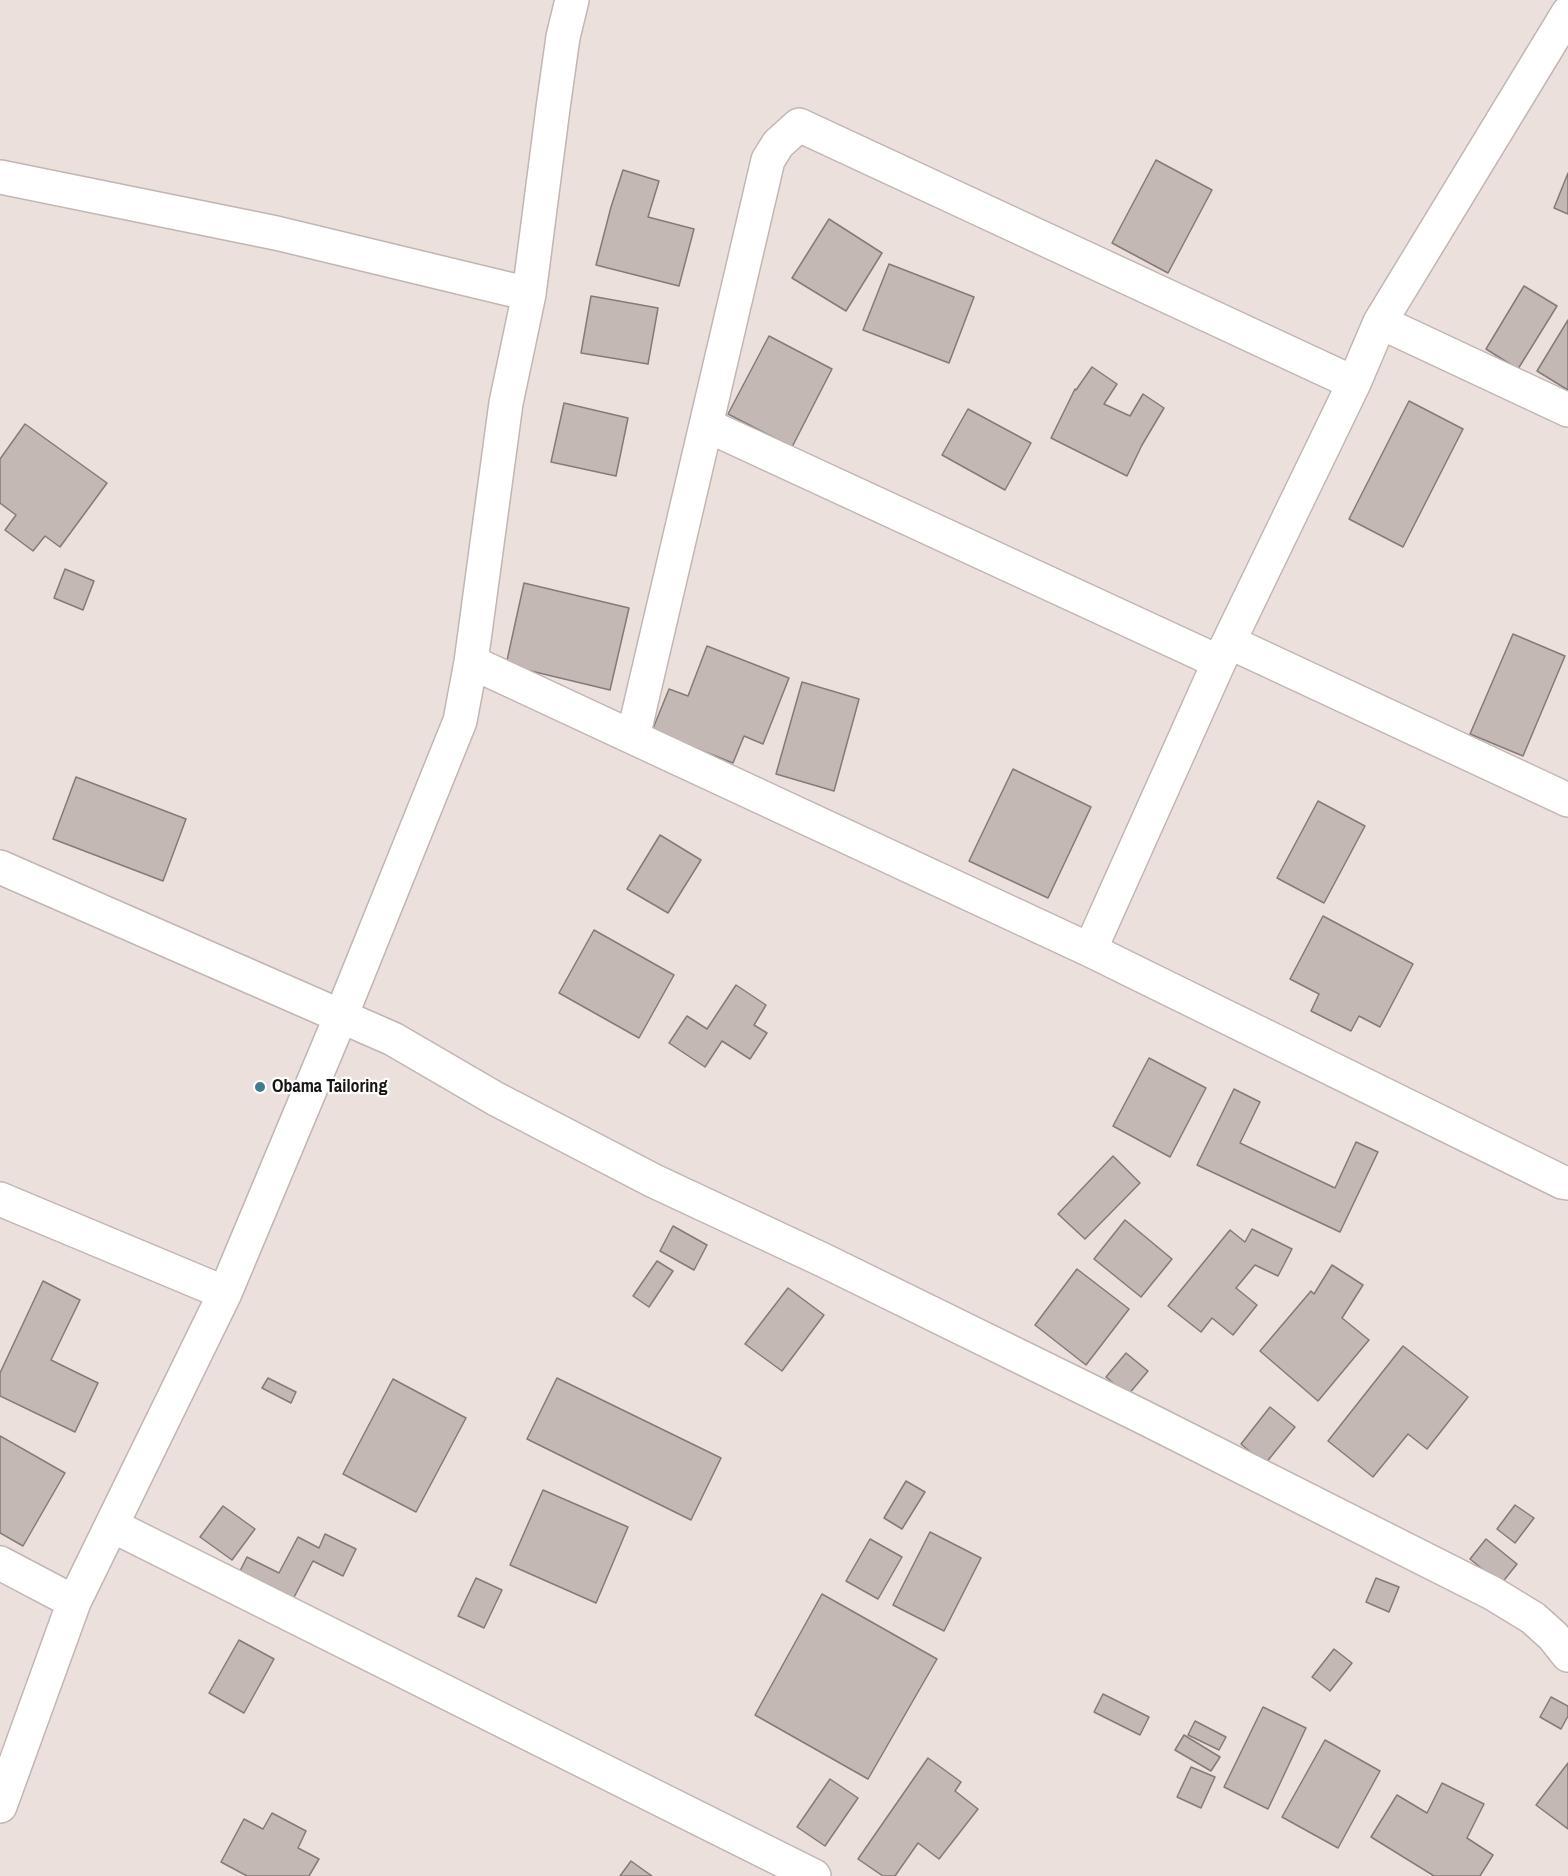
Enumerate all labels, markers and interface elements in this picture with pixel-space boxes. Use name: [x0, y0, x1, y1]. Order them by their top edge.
place label: Obama Tailoring: [272, 1076, 387, 1098]
marker: Obama Tailoring: [253, 1080, 267, 1094]

